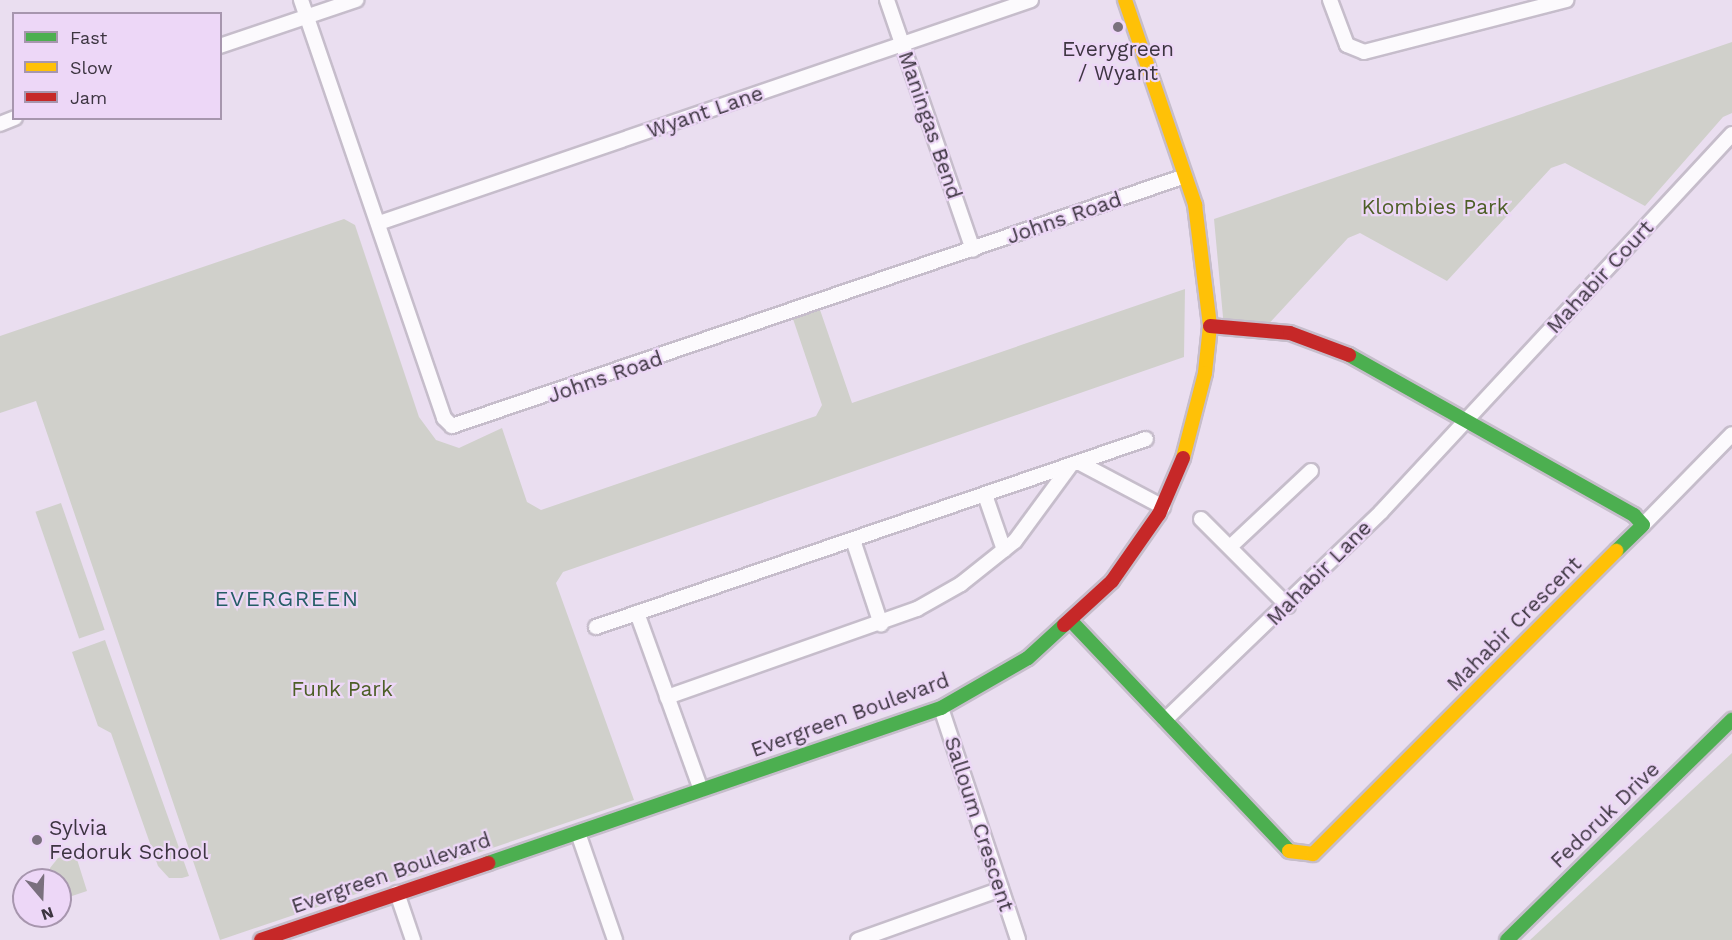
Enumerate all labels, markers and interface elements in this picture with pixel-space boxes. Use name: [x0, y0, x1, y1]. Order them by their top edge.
legend: [12, 12, 222, 120]
marker: Everygreen / Wyant: [1111, 20, 1125, 34]
text: Fast: [70, 27, 107, 48]
place label: Everygreen / Wyant: [1062, 36, 1174, 86]
street label: Maningas Bend: [893, 48, 967, 202]
text: Slow: [70, 57, 113, 78]
street label: Wyant Lane: [644, 80, 766, 144]
text: Jam: [70, 87, 107, 108]
street label: Johns Road: [1003, 187, 1125, 249]
park label: Klombies Park: [1361, 194, 1509, 220]
street label: Mahabir Court: [1541, 215, 1659, 339]
street label: Johns Road: [544, 346, 666, 408]
street label: Mahabir Lane: [1261, 515, 1377, 631]
street label: Mahabir Crescent: [1441, 551, 1587, 697]
district label: EVERGREEN: [214, 586, 360, 612]
street label: Evergreen Boulevard: [747, 667, 953, 763]
park label: Funk Park: [291, 676, 393, 702]
street label: Salloum Crescent: [939, 734, 1019, 914]
street label: Fedoruk Drive: [1545, 756, 1665, 874]
place label: Sylvia Fedoruk School: [49, 815, 209, 865]
street label: Evergreen Boulevard: [288, 827, 494, 919]
marker: Sylvia Fedoruk School: [30, 833, 44, 847]
north arrow: [12, 868, 72, 928]
text: N: [39, 903, 56, 925]

